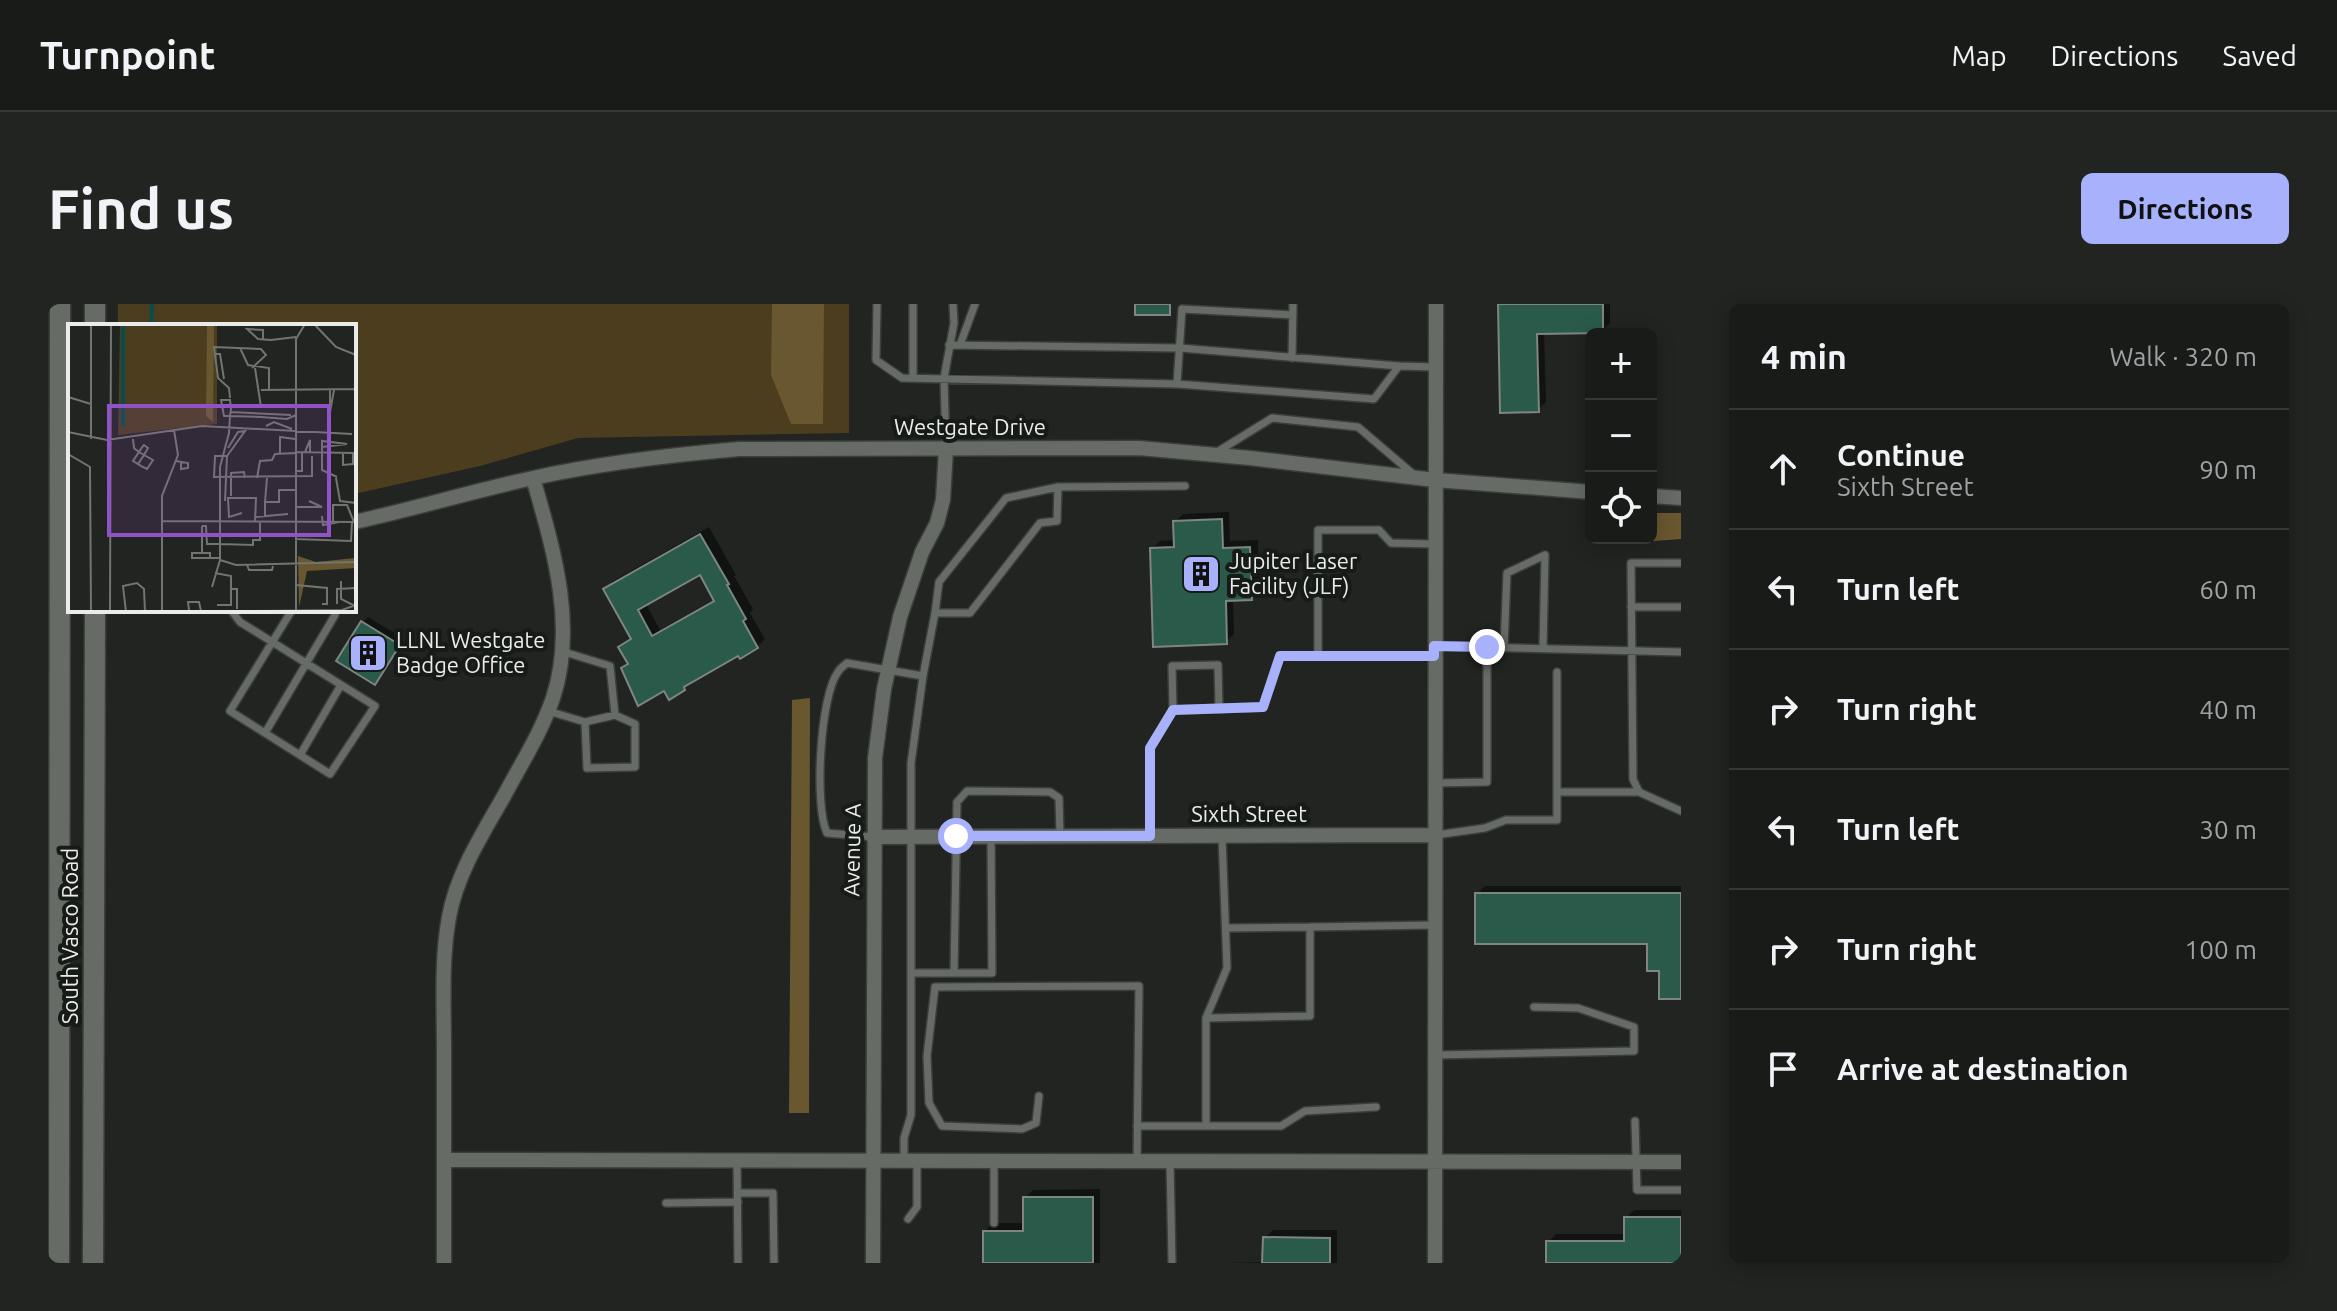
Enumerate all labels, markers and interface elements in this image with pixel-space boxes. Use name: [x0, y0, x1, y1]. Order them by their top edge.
text: Turnpoint: [40, 34, 215, 76]
text: Map: [1951, 40, 2007, 71]
text: Directions: [2051, 40, 2178, 71]
text: Saved: [2222, 40, 2297, 71]
button: Directions: [2081, 173, 2289, 244]
text: Find us: [48, 177, 234, 240]
inset map: [68, 324, 356, 612]
map controls: [1585, 328, 1657, 544]
button: +: [1585, 328, 1657, 400]
text: 4 min: [1761, 337, 1847, 375]
text: Walk · 320 m: [2109, 342, 2257, 371]
button: −: [1585, 400, 1657, 472]
street label: Westgate Drive: [894, 414, 1046, 439]
text: Continue: [1837, 438, 1965, 472]
icon: ahead: [1761, 447, 1805, 491]
text: 90 m: [2199, 455, 2257, 484]
button: locate: [1585, 472, 1657, 544]
text: Sixth Street: [1837, 472, 1974, 501]
place label: Jupiter Laser Facility (JLF): [1229, 548, 1358, 599]
building icon: Jupiter Laser Facility (JLF): [1180, 553, 1222, 595]
icon: left: [1761, 567, 1805, 611]
text: Turn left: [1837, 572, 1959, 606]
text: 60 m: [2199, 575, 2257, 604]
place label: LLNL Westgate Badge Office: [396, 627, 545, 677]
route end: [1469, 629, 1505, 665]
building icon: LLNL Westgate Badge Office: [347, 632, 389, 674]
icon: right: [1761, 687, 1805, 731]
text: Turn right: [1837, 692, 1977, 726]
text: 40 m: [2199, 695, 2257, 724]
street label: Sixth Street: [1191, 801, 1307, 826]
street label: Avenue A: [838, 802, 865, 897]
icon: left: [1761, 807, 1805, 851]
text: Turn left: [1837, 812, 1959, 846]
text: 30 m: [2199, 815, 2257, 844]
route start: [938, 818, 974, 854]
street label: South Vasco Road: [57, 848, 82, 1024]
icon: right: [1761, 927, 1805, 971]
text: Turn right: [1837, 932, 1977, 966]
text: 100 m: [2185, 935, 2257, 964]
icon: arrive: [1761, 1047, 1805, 1091]
text: Arrive at destination: [1837, 1052, 2129, 1086]

